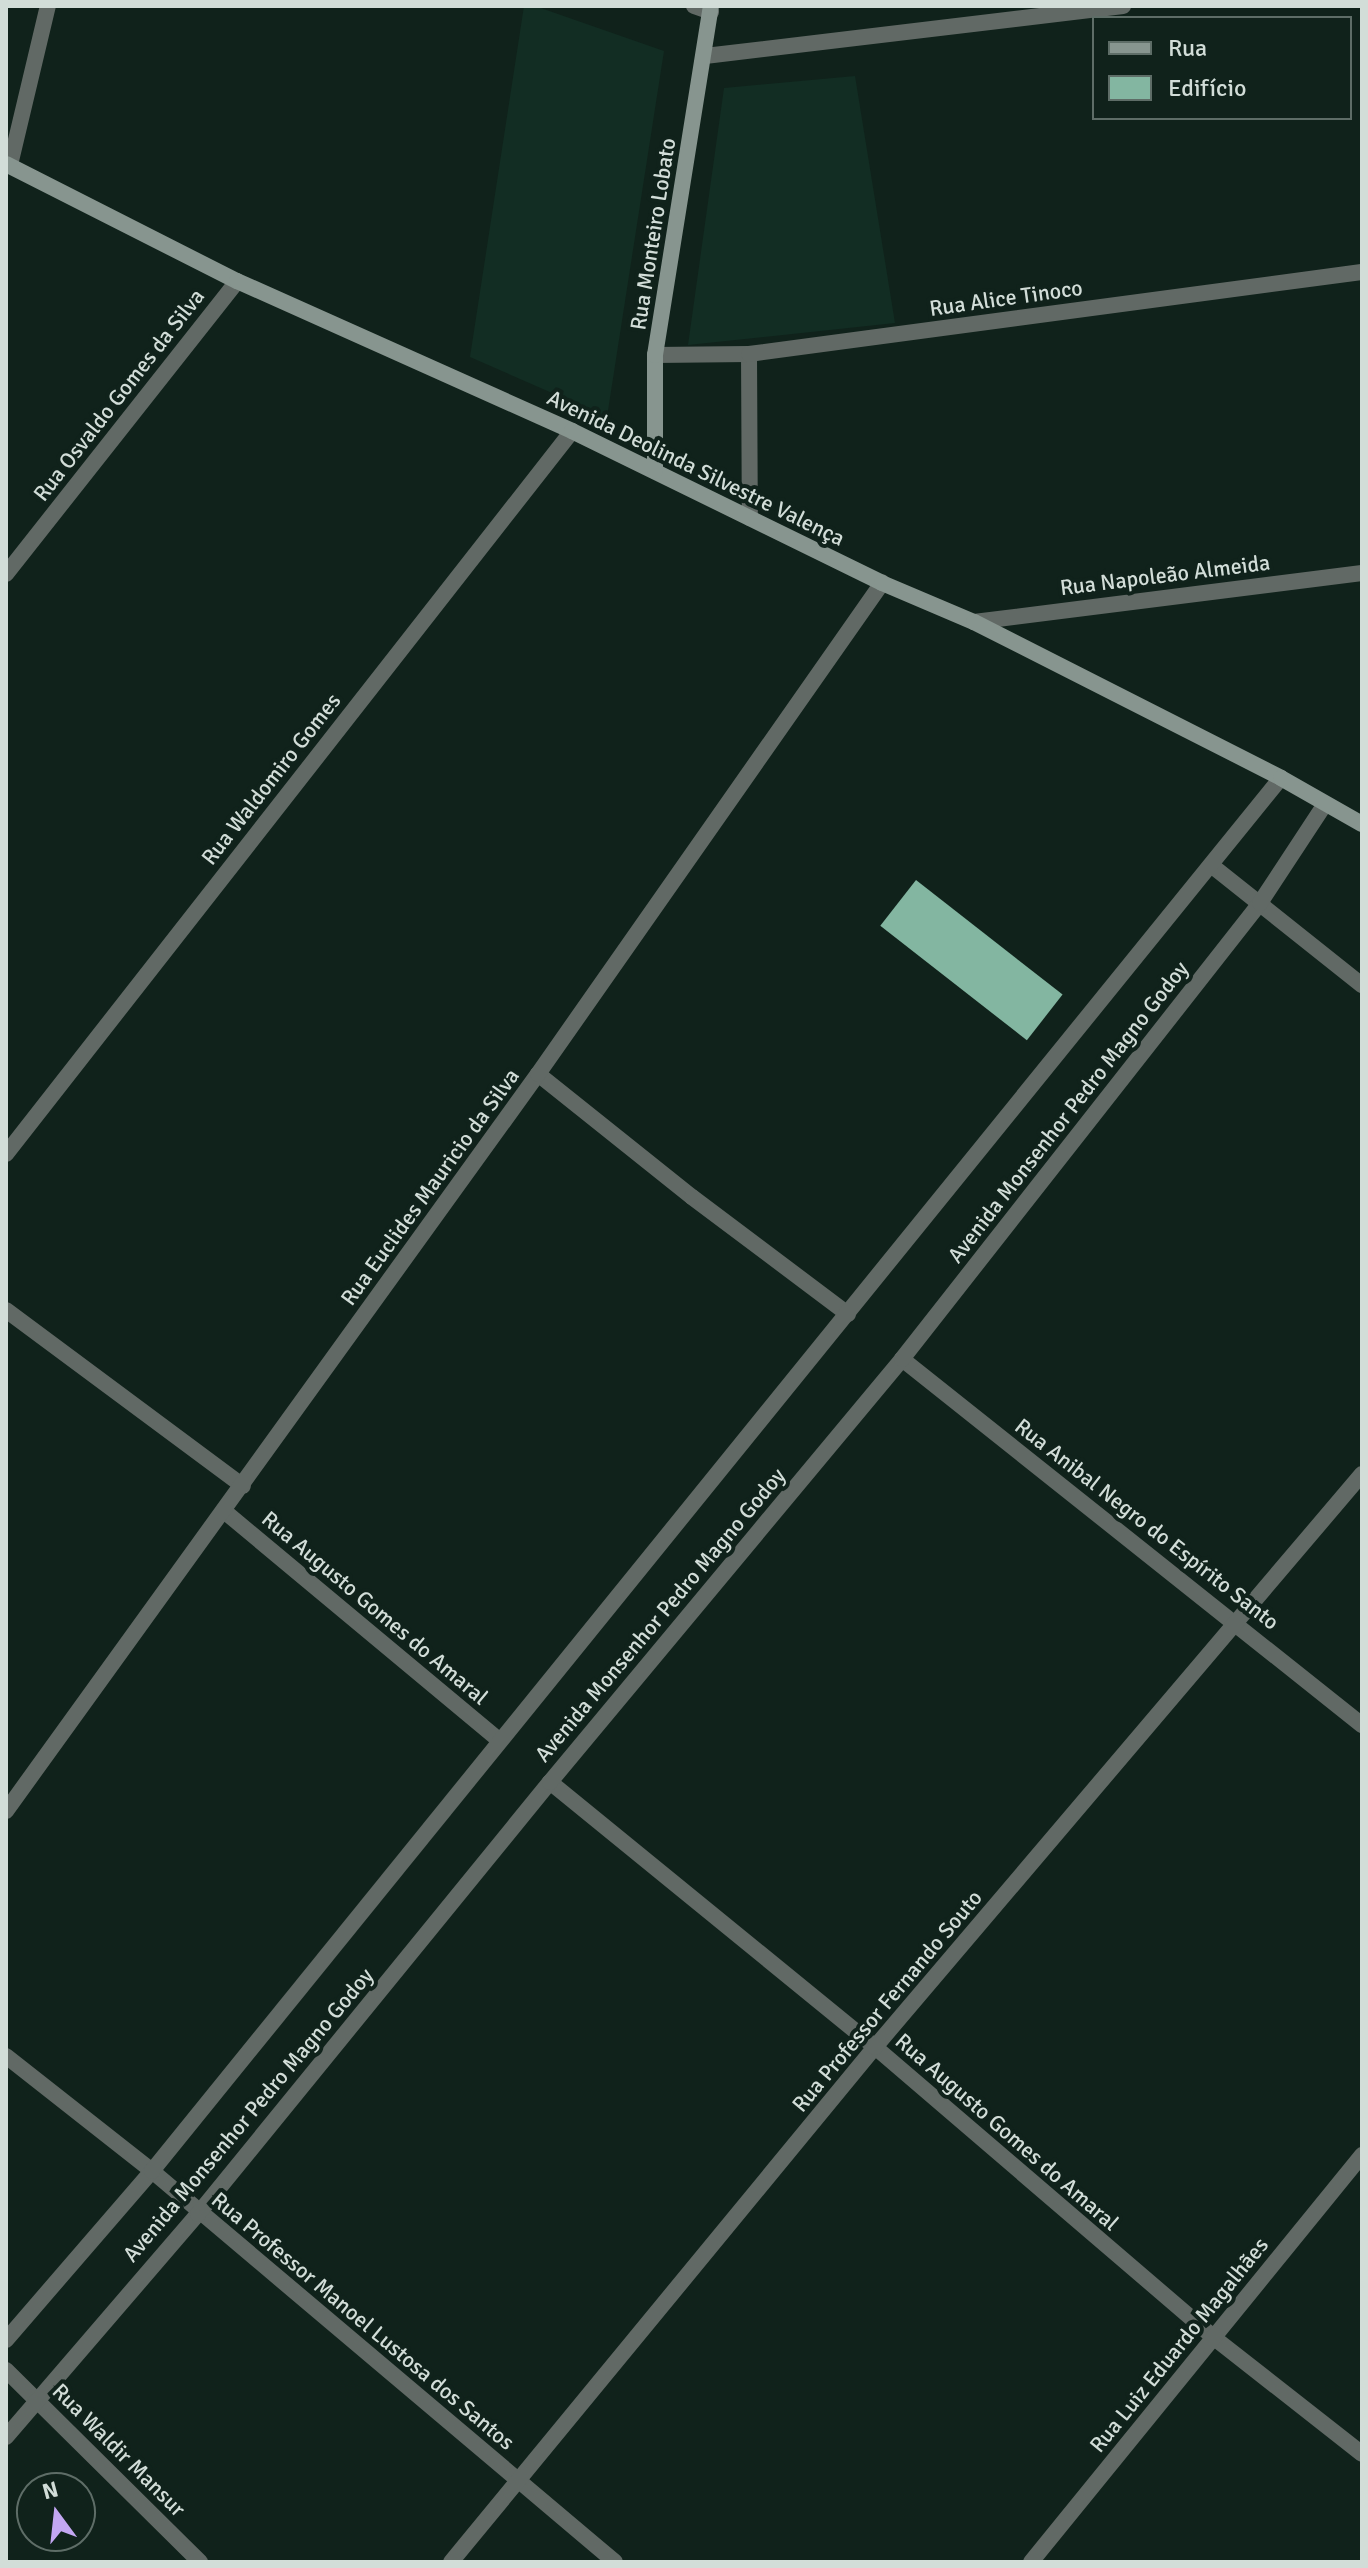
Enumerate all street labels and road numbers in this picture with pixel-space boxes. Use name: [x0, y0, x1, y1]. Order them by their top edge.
street label: Rua Monteiro Lobato: [625, 136, 681, 332]
street label: Rua Alice Tinoco: [928, 274, 1084, 322]
street label: Rua Osvaldo Gomes da Silva: [28, 284, 210, 506]
street label: Avenida Deolinda Silvestre Valença: [543, 384, 849, 552]
street label: Rua Napoleão Almeida: [1058, 549, 1272, 601]
street label: Rua Waldomiro Gomes: [196, 688, 346, 870]
street label: Avenida Monsenhor Pedro Magno Godoy: [942, 956, 1194, 1268]
street label: Rua Euclides Mauricio da Silva: [335, 1063, 525, 1311]
street label: Rua Anibal Negro do Espírito Santo: [1010, 1413, 1284, 1635]
street label: Avenida Monsenhor Pedro Magno Godoy: [529, 1463, 791, 1767]
street label: Rua Augusto Gomes do Amaral: [256, 1506, 494, 1710]
street label: Rua Professor Fernando Souto: [786, 1885, 988, 2117]
street label: Avenida Monsenhor Pedro Magno Godoy: [117, 1963, 379, 2267]
street label: Rua Augusto Gomes do Amaral: [890, 2028, 1124, 2236]
street label: Rua Professor Manoel Lustosa dos Santos: [206, 2187, 520, 2455]
street label: Rua Luiz Eduardo Magalhães: [1084, 2232, 1274, 2458]
street label: Rua Waldir Mansur: [47, 2378, 191, 2522]

